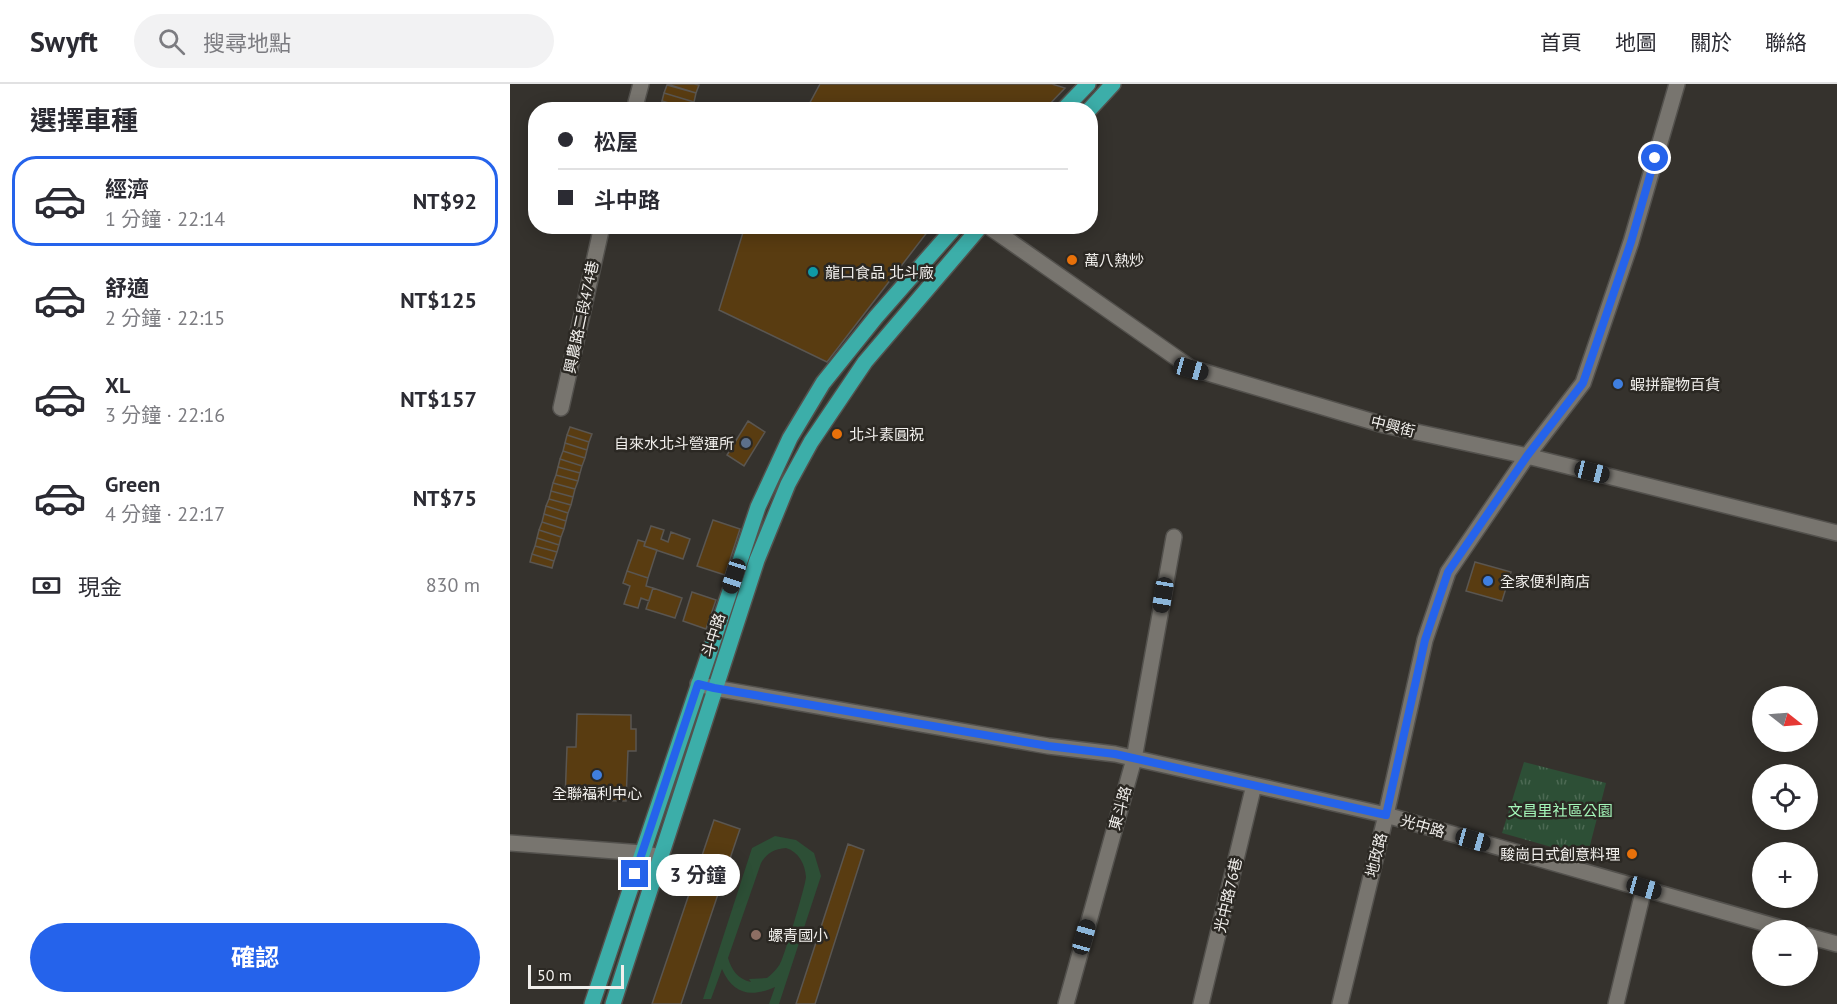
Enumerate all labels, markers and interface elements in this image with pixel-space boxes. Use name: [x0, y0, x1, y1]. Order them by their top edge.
search box: [134, 14, 554, 68]
text: Swyft: [30, 23, 98, 60]
icon: search: [155, 25, 188, 58]
text: 搜尋地點: [203, 29, 291, 57]
text: 首頁: [1540, 29, 1582, 56]
text: 地圖: [1615, 29, 1657, 56]
text: 關於: [1690, 29, 1732, 56]
text: 聯絡: [1765, 29, 1807, 56]
text: 選擇車種: [30, 103, 138, 137]
text: 松屋: [594, 128, 638, 156]
route start: [1641, 144, 1668, 171]
icon: car: [33, 174, 87, 228]
text: 經濟: [105, 175, 149, 203]
text: 斗中路: [594, 186, 660, 214]
text: NT$92: [413, 187, 477, 215]
text: 1 分鐘 · 22:14: [105, 206, 225, 232]
place label: 萬八熱炒: [1084, 251, 1144, 270]
marker: 萬八熱炒: [1065, 253, 1079, 267]
street label: 興農路二段474巷: [560, 259, 602, 375]
place label: 龍口食品 北斗廠: [825, 263, 934, 282]
marker: 龍口食品 北斗廠: [806, 265, 820, 279]
icon: car: [33, 273, 87, 327]
text: 舒適: [105, 274, 149, 302]
text: NT$125: [400, 286, 477, 314]
text: 2 分鐘 · 22:15: [105, 305, 225, 331]
car: [1171, 355, 1211, 383]
text: XL: [105, 371, 130, 399]
icon: car: [33, 372, 87, 426]
place label: 蝦拼寵物百貨: [1630, 375, 1720, 394]
marker: 蝦拼寵物百貨: [1611, 377, 1625, 391]
text: NT$157: [400, 385, 477, 413]
text: 3 分鐘 · 22:16: [105, 402, 225, 428]
street label: 中興街: [1369, 411, 1417, 441]
place label: 北斗素圓祝: [849, 425, 924, 444]
marker: 北斗素圓祝: [830, 427, 844, 441]
place label: 自來水北斗營運所: [614, 434, 734, 453]
marker: 自來水北斗營運所: [739, 436, 753, 450]
car: [1572, 459, 1612, 485]
text: Green: [105, 470, 160, 498]
icon: car: [33, 471, 87, 525]
text: NT$75: [413, 484, 477, 512]
text: 4 分鐘 · 22:17: [105, 501, 225, 527]
car: [720, 556, 748, 596]
icon: cash: [30, 569, 63, 602]
text: 830 m: [426, 572, 480, 598]
place label: 全家便利商店: [1500, 572, 1590, 591]
text: 現金: [78, 573, 122, 601]
marker: 全家便利商店: [1481, 574, 1495, 588]
car: [1151, 576, 1175, 614]
street label: 斗中路: [697, 611, 729, 659]
north arrow: [1752, 686, 1818, 752]
map controls: [1752, 686, 1818, 986]
button: locate: [1752, 764, 1818, 830]
marker: 全聯福利中心: [590, 768, 604, 782]
place label: 全聯福利中心: [552, 784, 642, 803]
street label: 東斗路: [1105, 784, 1135, 832]
park label: 文昌里社區公園: [1507, 801, 1613, 820]
street label: 光中路: [1399, 811, 1447, 841]
car: [1453, 826, 1493, 854]
street label: 地政路: [1361, 831, 1391, 879]
button: +: [1752, 842, 1818, 908]
place label: 駿崗日式創意料理: [1500, 845, 1620, 864]
marker: 駿崗日式創意料理: [1625, 847, 1639, 861]
callout: 3 分鐘: [656, 853, 740, 895]
street label: 光中路76巷: [1210, 856, 1246, 934]
route end: [621, 860, 648, 887]
text: 3 分鐘: [670, 862, 726, 888]
car: [1624, 874, 1664, 902]
car: [1070, 917, 1098, 957]
button: −: [1752, 920, 1818, 986]
button: 確認: [30, 923, 480, 992]
place label: 螺青國小: [768, 926, 828, 945]
marker: 螺青國小: [749, 928, 763, 942]
scale bar: [528, 962, 624, 990]
text: 50 m: [537, 965, 572, 985]

